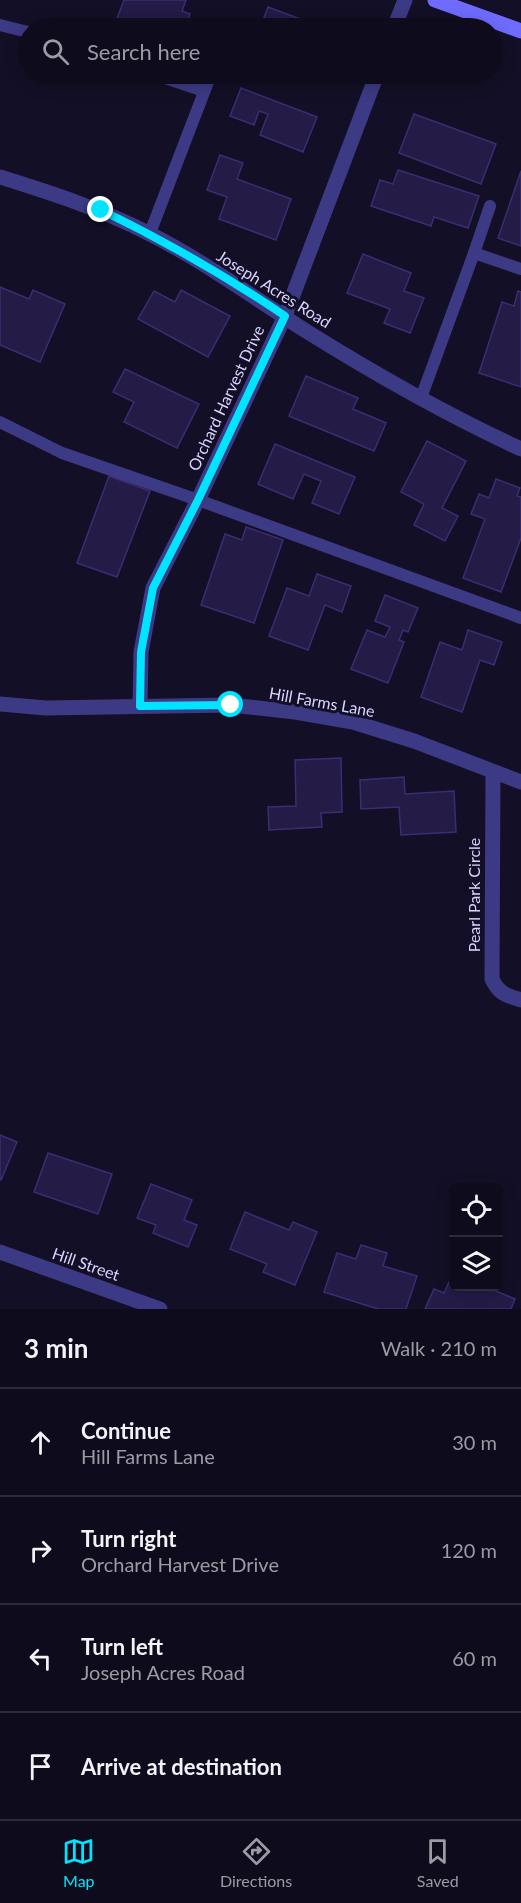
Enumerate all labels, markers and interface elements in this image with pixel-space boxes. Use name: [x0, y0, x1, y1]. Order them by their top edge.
search box: [18, 18, 503, 84]
icon: search: [39, 35, 72, 68]
text: Search here: [87, 38, 200, 65]
route end: [87, 196, 113, 222]
street label: Joseph Acres Road: [214, 246, 335, 331]
street label: Orchard Harvest Drive: [183, 322, 268, 474]
street label: Hill Farms Lane: [268, 683, 376, 720]
route start: [217, 691, 243, 717]
street label: Pearl Park Circle: [464, 838, 483, 952]
map controls: [449, 1183, 503, 1291]
button: locate: [449, 1183, 503, 1237]
button: layers: [449, 1237, 503, 1291]
street label: Hill Street: [50, 1243, 122, 1284]
text: 3 min: [24, 1332, 88, 1364]
text: Walk · 210 m: [381, 1336, 497, 1360]
text: Continue: [81, 1417, 171, 1444]
icon: ahead: [24, 1426, 57, 1459]
text: 30 m: [452, 1430, 497, 1454]
text: Hill Farms Lane: [81, 1444, 215, 1468]
text: Turn right: [81, 1525, 176, 1552]
icon: right: [24, 1534, 57, 1567]
text: 120 m: [441, 1538, 497, 1562]
text: Orchard Harvest Drive: [81, 1552, 279, 1576]
text: Turn left: [81, 1633, 163, 1660]
icon: left: [24, 1642, 57, 1675]
text: 60 m: [452, 1646, 497, 1670]
text: Joseph Acres Road: [81, 1660, 245, 1684]
icon: arrive: [24, 1750, 57, 1783]
text: Arrive at destination: [81, 1753, 282, 1780]
tab: Map: [62, 1835, 95, 1890]
tab: Directions: [220, 1835, 292, 1890]
tab: Saved: [417, 1835, 459, 1890]

